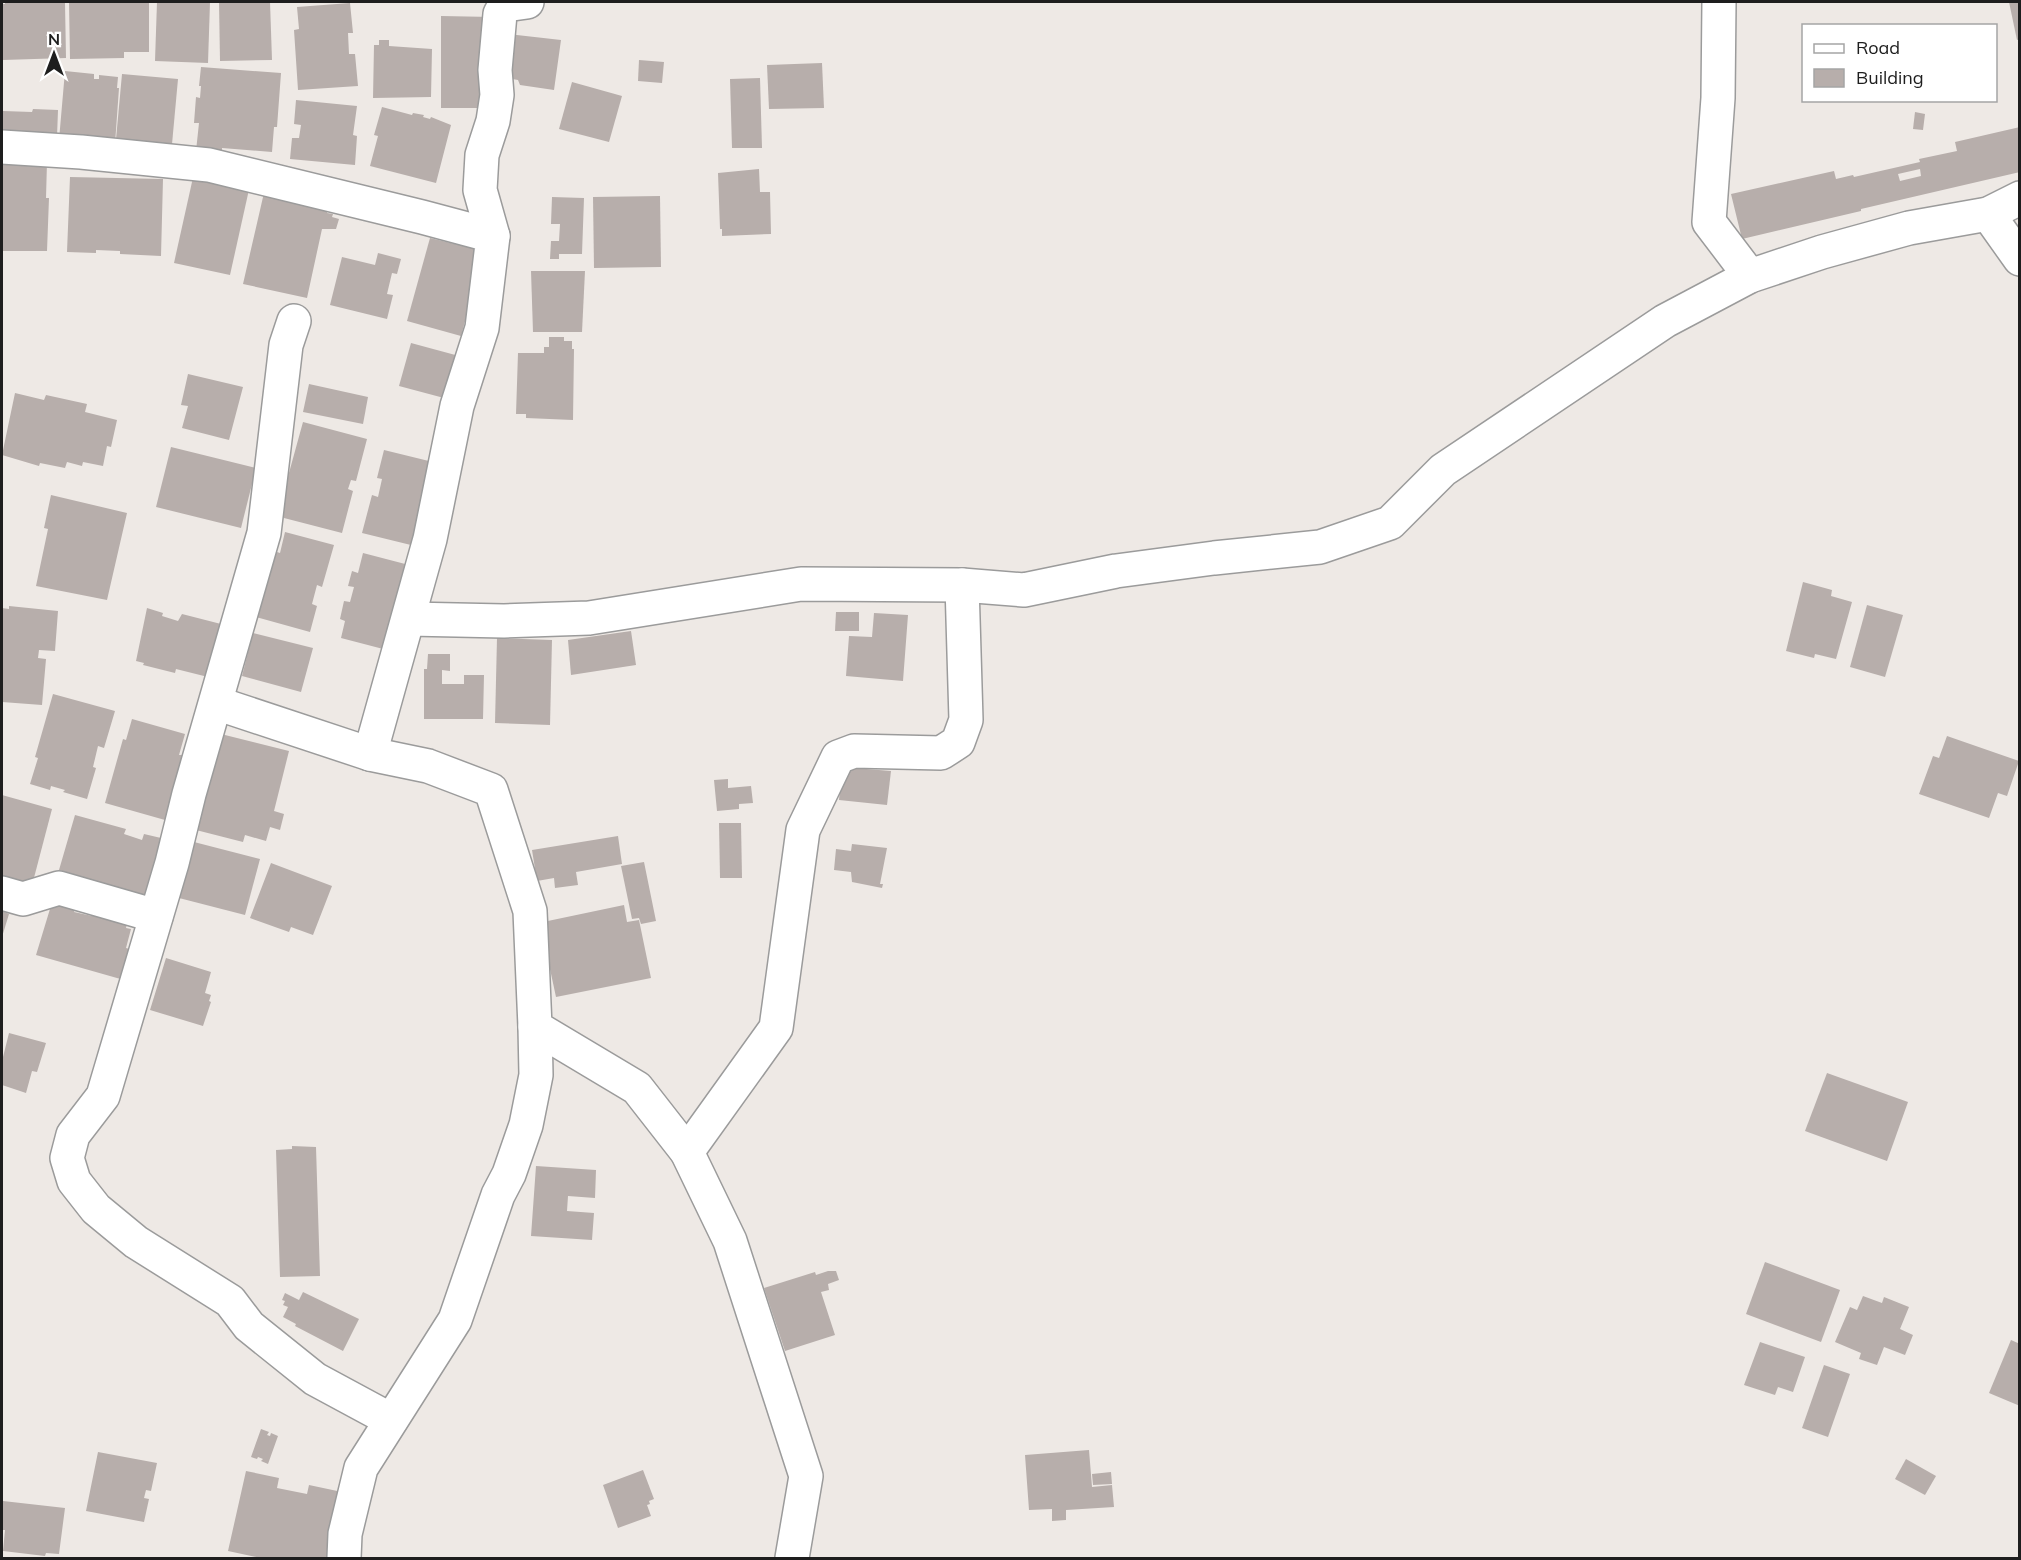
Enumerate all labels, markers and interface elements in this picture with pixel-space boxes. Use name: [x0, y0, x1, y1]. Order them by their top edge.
north arrow: [24, 24, 84, 84]
legend: [1802, 24, 1997, 102]
text: N: [48, 29, 60, 49]
text: Road: [1856, 36, 1900, 59]
text: Building: [1856, 66, 1924, 89]

